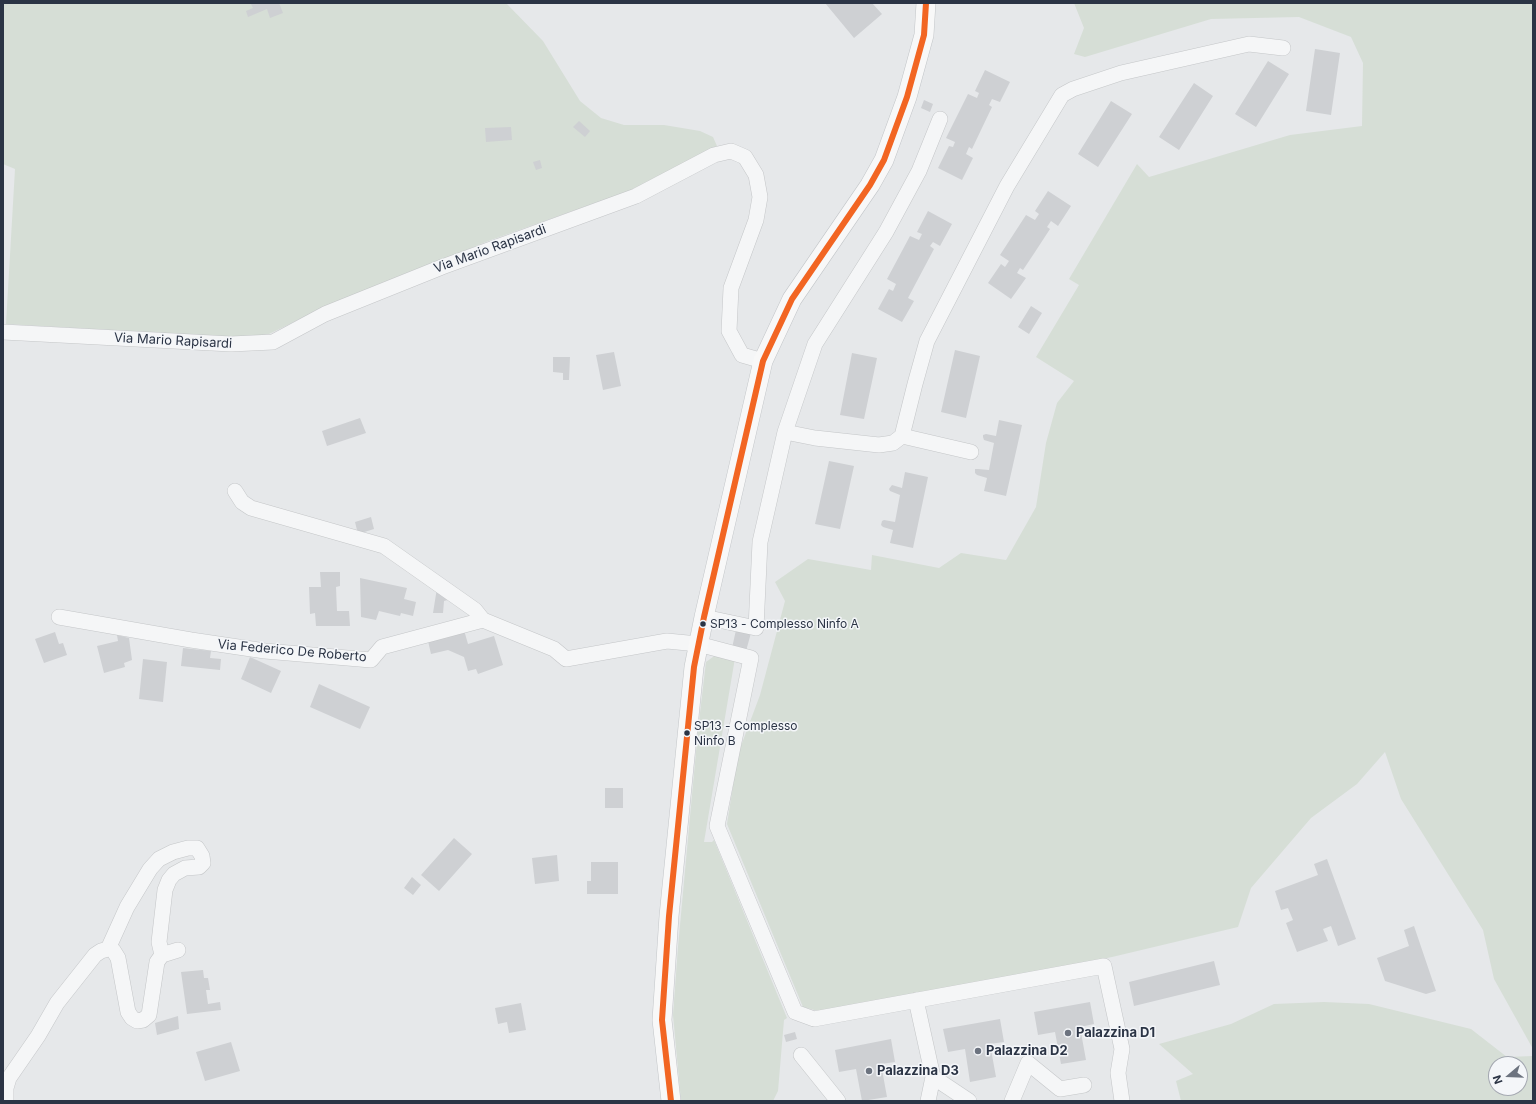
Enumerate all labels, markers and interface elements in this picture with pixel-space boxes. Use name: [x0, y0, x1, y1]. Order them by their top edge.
street label: Via Mario Rapisardi: [432, 221, 548, 277]
street label: Via Mario Rapisardi: [113, 330, 233, 352]
place label: SP13 - Complesso Ninfo A: [710, 617, 859, 631]
marker: SP13 - Complesso Ninfo A: [698, 619, 708, 629]
street label: Via Federico De Roberto: [217, 637, 367, 665]
place label: SP13 - Complesso Ninfo B: [694, 719, 798, 747]
marker: SP13 - Complesso Ninfo B: [682, 728, 692, 738]
place label: Palazzina D1: [1076, 1025, 1155, 1041]
marker: Palazzina D1: [1063, 1028, 1073, 1038]
place label: Palazzina D2: [986, 1043, 1068, 1059]
marker: Palazzina D2: [973, 1046, 983, 1056]
north arrow: [1488, 1056, 1528, 1096]
place label: Palazzina D3: [877, 1063, 959, 1079]
marker: Palazzina D3: [864, 1066, 874, 1076]
text: N: [1490, 1073, 1506, 1086]

